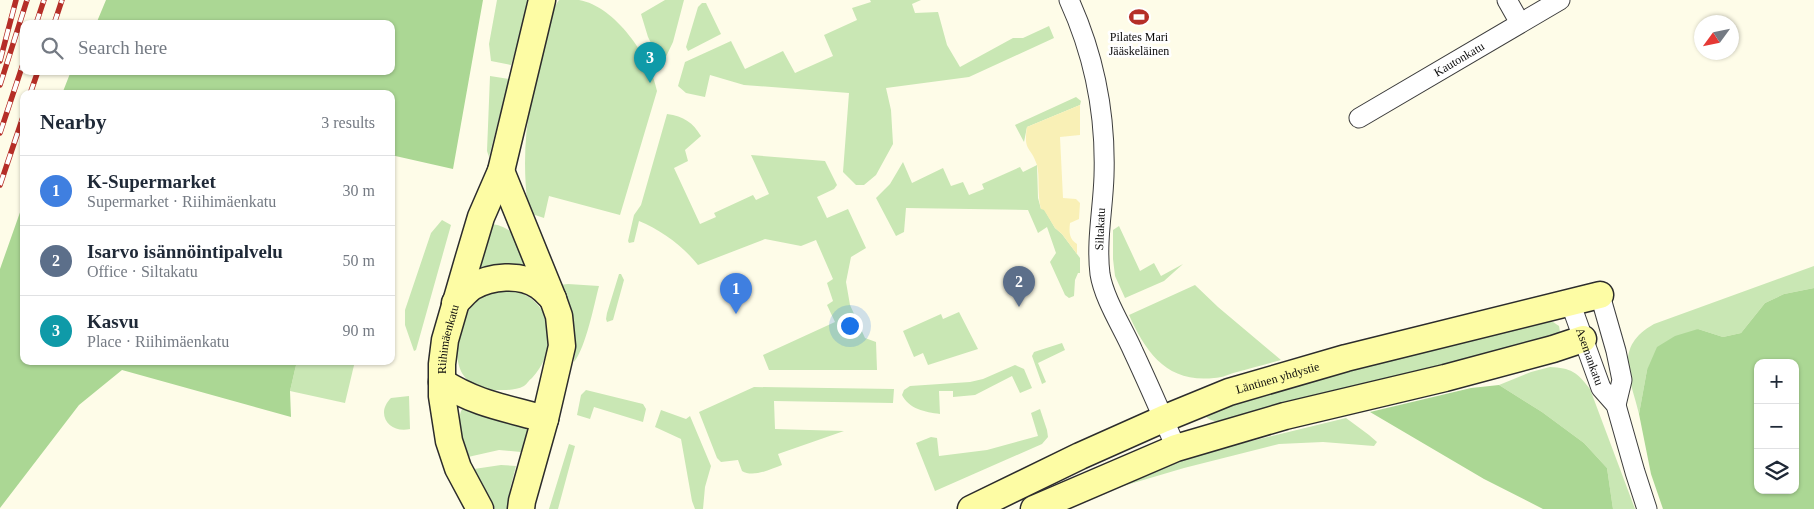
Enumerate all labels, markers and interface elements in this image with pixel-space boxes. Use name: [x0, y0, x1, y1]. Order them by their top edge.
sports icon: Pilates Mari Jääskeläinen: [1128, 6, 1150, 28]
north arrow: [1694, 15, 1739, 60]
search box: [20, 20, 395, 75]
place label: Pilates Mari Jääskeläinen: [1109, 30, 1169, 58]
icon: search: [38, 34, 66, 62]
text: Search here: [78, 37, 167, 58]
street label: Kautonkatu: [1431, 39, 1487, 79]
pin: 3: [634, 42, 666, 83]
text: Nearby: [40, 110, 107, 134]
text: 3 results: [321, 114, 375, 131]
text: K-Supermarket: [87, 171, 216, 192]
text: 1: [52, 182, 60, 199]
text: 30 m: [343, 182, 375, 199]
text: Supermarket · Riihimäenkatu: [87, 193, 276, 210]
street label: Siltakatu: [1092, 207, 1108, 251]
text: Isarvo isännöintipalvelu: [87, 241, 283, 262]
text: 2: [52, 252, 60, 269]
text: 50 m: [343, 252, 375, 269]
text: Office · Siltakatu: [87, 263, 198, 280]
pin: 2: [1003, 266, 1035, 307]
pin: 1: [720, 273, 752, 314]
street label: Riihimäenkatu: [435, 303, 462, 374]
text: Kasvu: [87, 311, 139, 332]
your location: [837, 313, 863, 339]
text: 3: [52, 322, 60, 339]
text: 90 m: [343, 322, 375, 339]
street label: Asemankatu: [1573, 326, 1606, 387]
text: Place · Riihimäenkatu: [87, 333, 229, 350]
street label: Läntinen yhdystie: [1234, 359, 1321, 397]
map controls: [1754, 359, 1799, 494]
button: +: [1754, 359, 1799, 404]
button: −: [1754, 404, 1799, 449]
button: layers: [1754, 449, 1799, 494]

